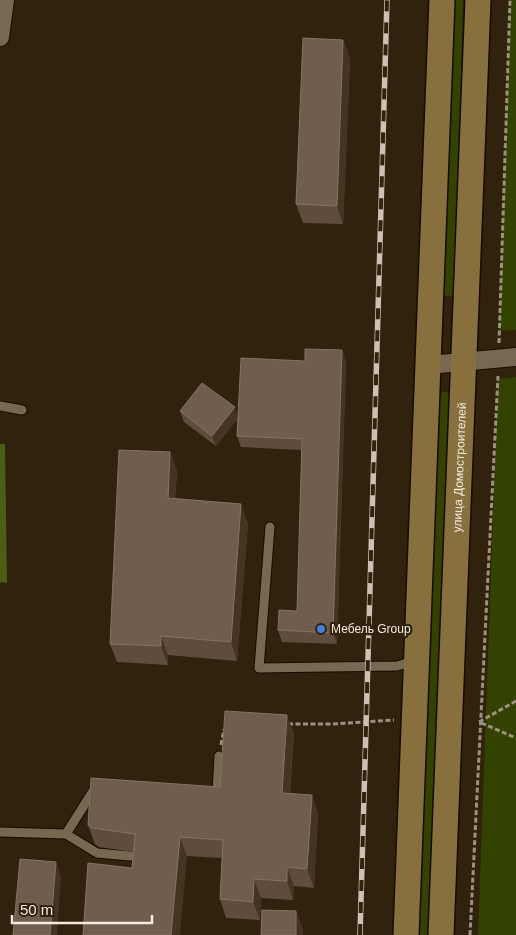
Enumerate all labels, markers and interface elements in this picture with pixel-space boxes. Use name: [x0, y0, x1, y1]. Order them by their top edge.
street label: улица Домостроителей: [450, 402, 469, 533]
place label: Мебель Group: [331, 622, 411, 636]
marker: Мебель Group: [315, 623, 327, 635]
scale bar: [12, 892, 152, 924]
text: 50 m: [20, 901, 53, 918]

